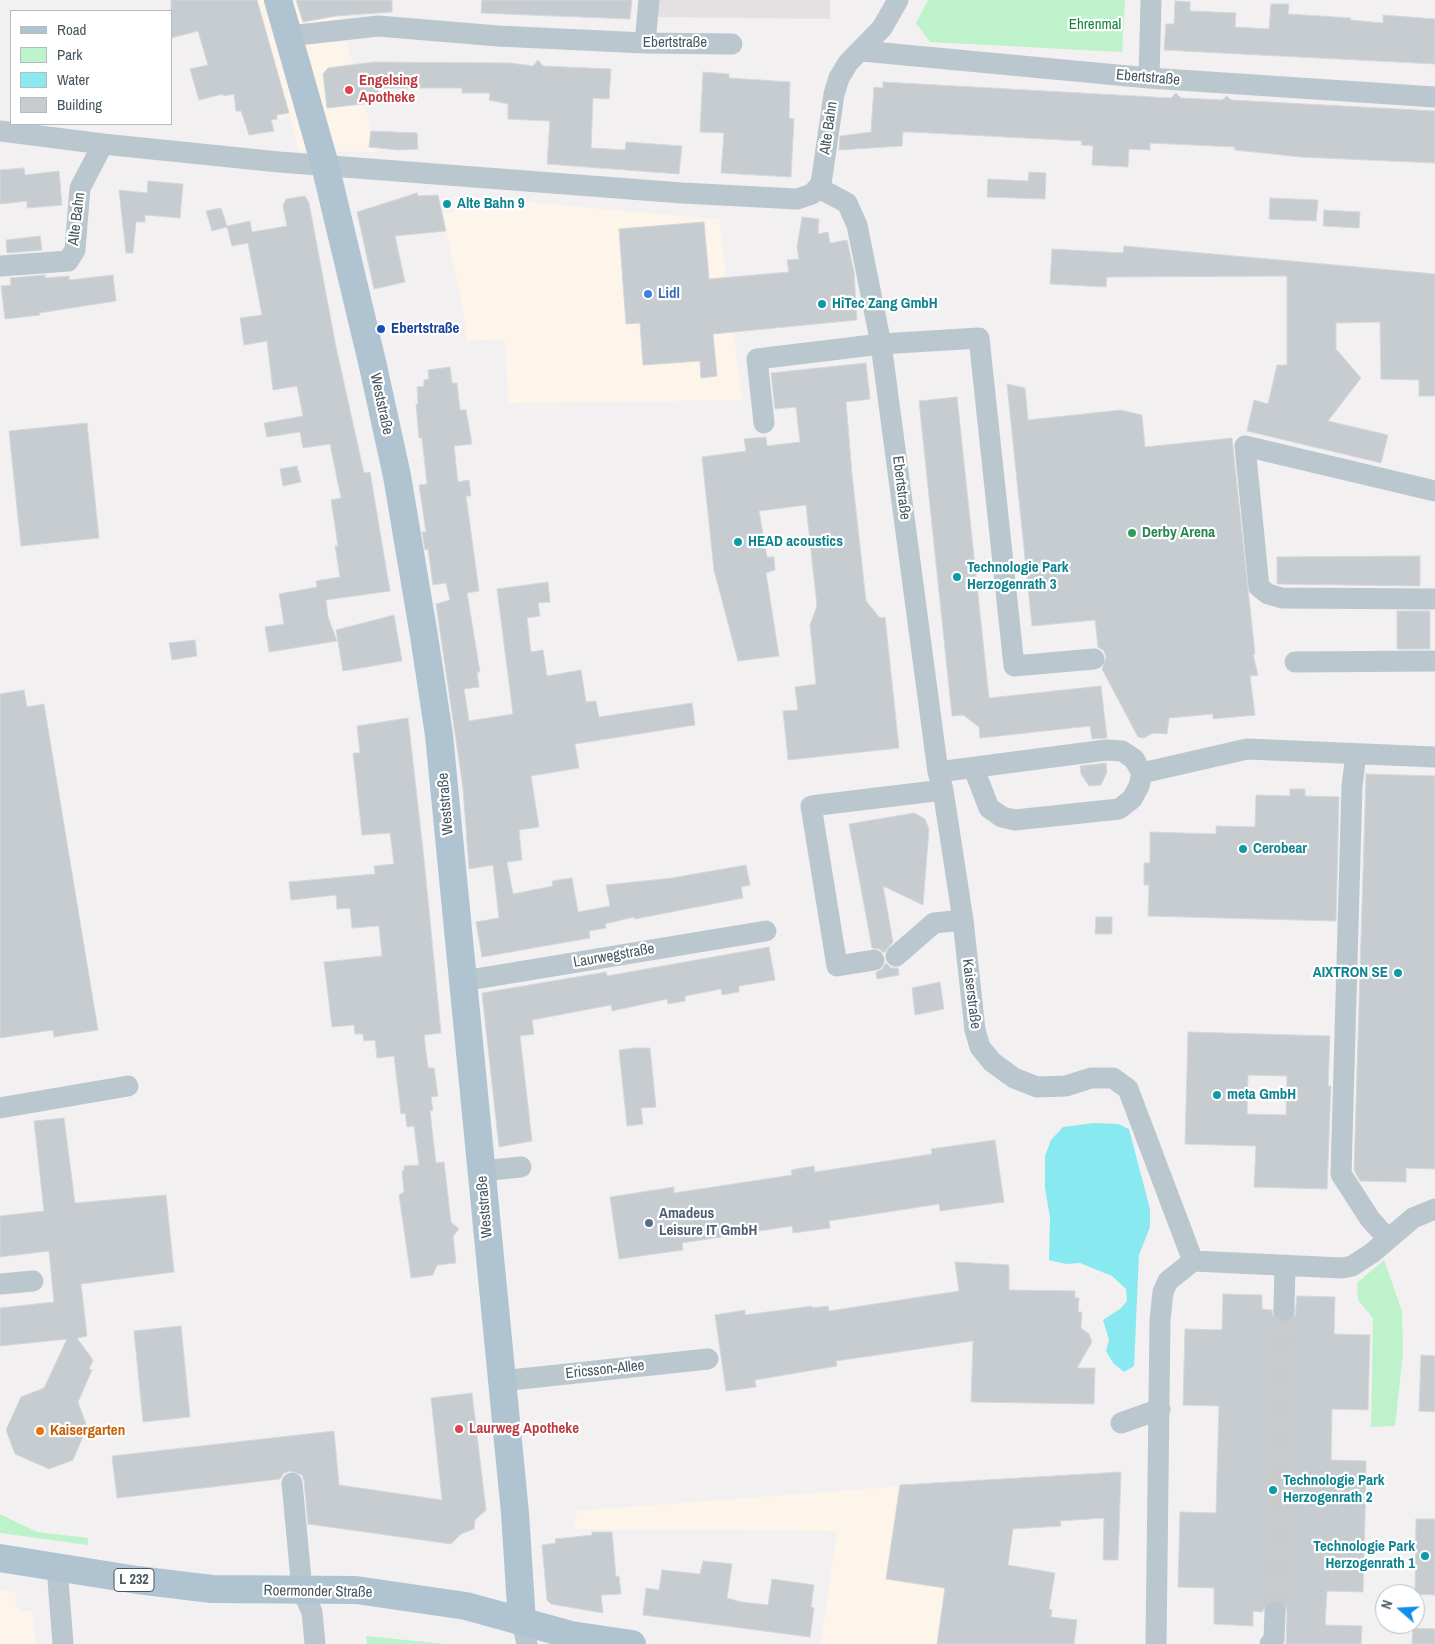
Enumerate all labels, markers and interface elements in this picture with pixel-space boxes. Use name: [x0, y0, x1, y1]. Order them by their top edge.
legend: [10, 10, 172, 125]
park label: Ehrenmal: [1069, 16, 1121, 34]
text: Road: [57, 19, 86, 40]
street label: Ebertstraße: [643, 34, 707, 52]
text: Park: [57, 44, 82, 65]
street label: Ebertstraße: [1115, 66, 1181, 90]
text: Water: [57, 69, 89, 90]
place label: Engelsing Apotheke: [359, 72, 418, 107]
marker: Engelsing Apotheke: [343, 84, 355, 96]
text: Building: [57, 94, 102, 115]
street label: Alte Bahn: [816, 100, 842, 156]
street label: Alte Bahn: [65, 191, 89, 247]
place label: Alte Bahn 9: [457, 195, 525, 213]
marker: Alte Bahn 9: [441, 198, 453, 210]
place label: Lidl: [658, 285, 680, 303]
marker: Lidl: [642, 288, 654, 300]
place label: HiTec Zang GmbH: [832, 295, 938, 313]
marker: HiTec Zang GmbH: [816, 298, 828, 310]
place label: Ebertstraße: [391, 320, 459, 338]
marker: Ebertstraße: [375, 323, 387, 335]
street label: Weststraße: [366, 371, 396, 437]
street label: Ebertstraße: [888, 455, 914, 521]
place label: Derby Arena: [1142, 524, 1215, 542]
marker: Derby Arena: [1126, 527, 1138, 539]
place label: HEAD acoustics: [748, 533, 843, 551]
marker: HEAD acoustics: [732, 536, 744, 548]
place label: Technologie Park Herzogenrath 3: [967, 559, 1069, 594]
marker: Technologie Park Herzogenrath 3: [951, 571, 963, 583]
street label: Weststraße: [434, 772, 458, 836]
place label: Cerobear: [1253, 840, 1307, 858]
marker: Cerobear: [1237, 843, 1249, 855]
street label: Laurwegstraße: [572, 940, 656, 972]
street label: Kaiserstraße: [958, 958, 984, 1030]
place label: AIXTRON SE: [1313, 964, 1388, 982]
marker: AIXTRON SE: [1392, 967, 1404, 979]
place label: meta GmbH: [1227, 1086, 1296, 1104]
marker: meta GmbH: [1211, 1089, 1223, 1101]
street label: Weststraße: [473, 1175, 497, 1239]
place label: Amadeus Leisure IT GmbH: [659, 1205, 757, 1240]
marker: Amadeus Leisure IT GmbH: [643, 1217, 655, 1229]
street label: Ericsson-Allee: [565, 1357, 645, 1383]
place label: Laurweg Apotheke: [469, 1420, 579, 1438]
place label: Kaisergarten: [50, 1422, 125, 1440]
marker: Laurweg Apotheke: [453, 1423, 465, 1435]
marker: Kaisergarten: [34, 1425, 46, 1437]
place label: Technologie Park Herzogenrath 2: [1283, 1472, 1385, 1507]
marker: Technologie Park Herzogenrath 2: [1267, 1484, 1279, 1496]
place label: Technologie Park Herzogenrath 1: [1313, 1538, 1415, 1573]
marker: Technologie Park Herzogenrath 1: [1419, 1550, 1431, 1562]
road number: L 232: [114, 1568, 154, 1592]
street label: Roermonder Straße: [264, 1582, 372, 1602]
north arrow: [1375, 1584, 1425, 1634]
text: N: [1377, 1598, 1397, 1611]

